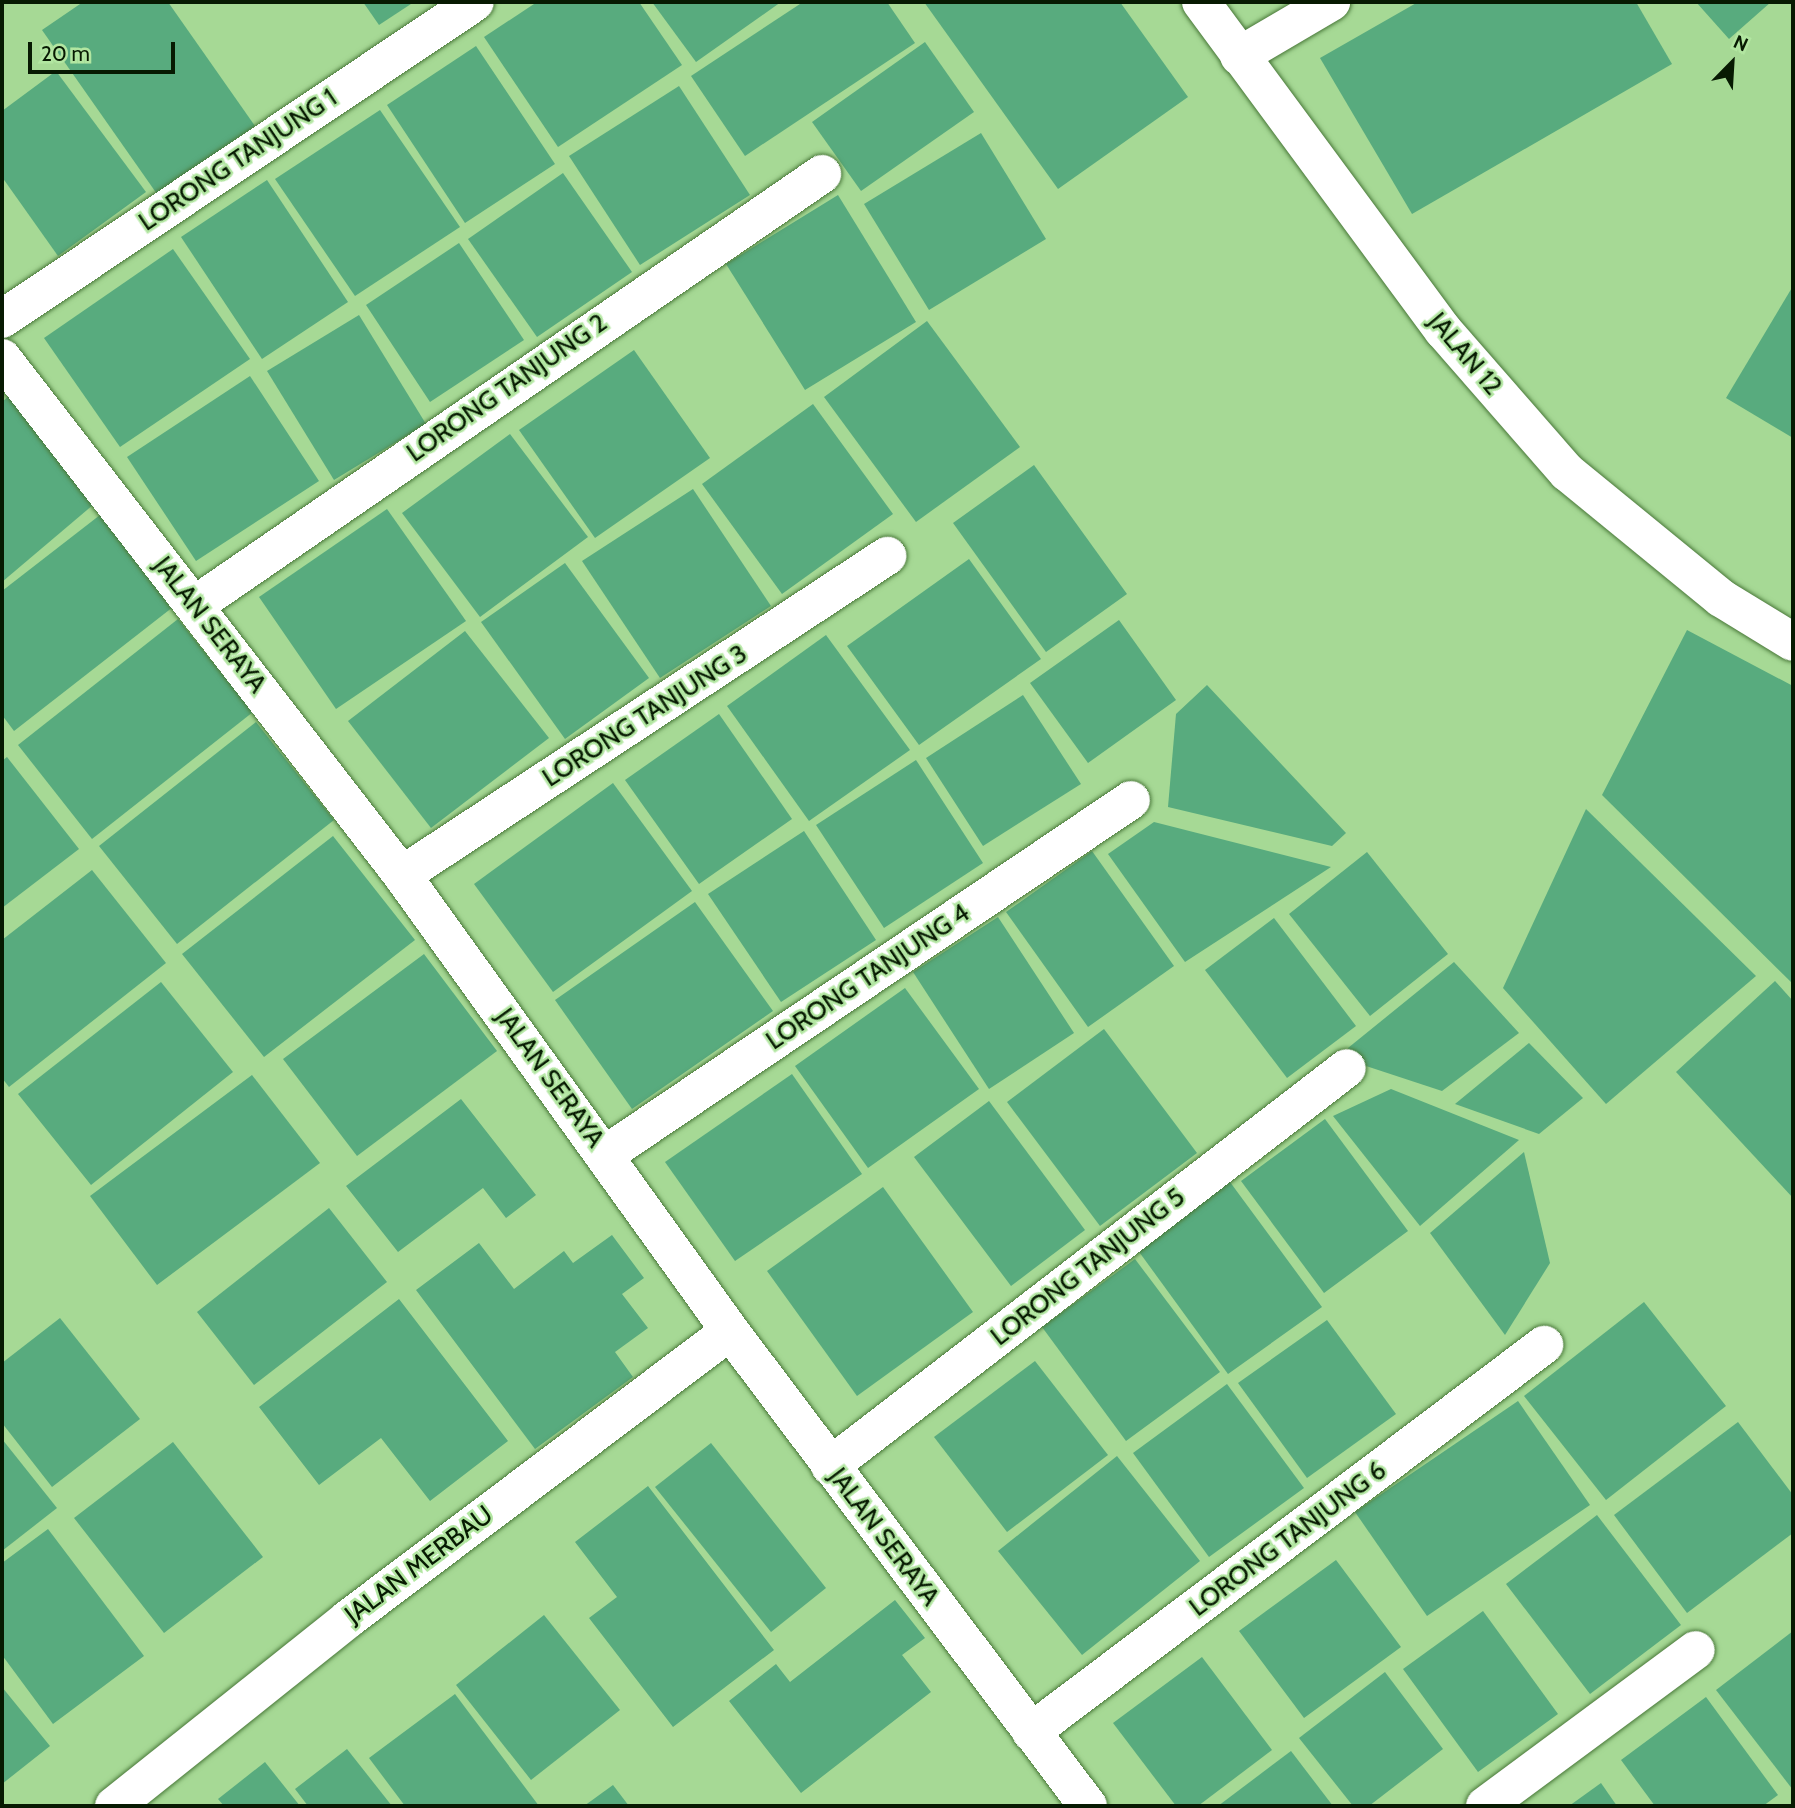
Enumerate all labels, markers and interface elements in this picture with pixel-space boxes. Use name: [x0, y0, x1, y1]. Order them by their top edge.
scale bar: [32, 28, 178, 72]
north arrow: [1697, 28, 1767, 98]
text: N: [1730, 30, 1752, 57]
text: 20 m: [41, 41, 90, 66]
street label: LORONG TANJUNG 1: [133, 82, 343, 238]
street label: JALAN 12: [1422, 306, 1508, 402]
street label: LORONG TANJUNG 2: [401, 307, 613, 469]
street label: JALAN SERAYA: [147, 551, 273, 699]
street label: LORONG TANJUNG 3: [537, 638, 753, 794]
street label: LORONG TANJUNG 4: [760, 897, 976, 1057]
street label: JALAN SERAYA: [489, 1002, 611, 1154]
street label: LORONG TANJUNG 5: [985, 1182, 1191, 1352]
street label: LORONG TANJUNG 6: [1183, 1455, 1393, 1623]
street label: JALAN SERAYA: [822, 1462, 946, 1612]
street label: JALAN MERBAU: [339, 1499, 499, 1631]

